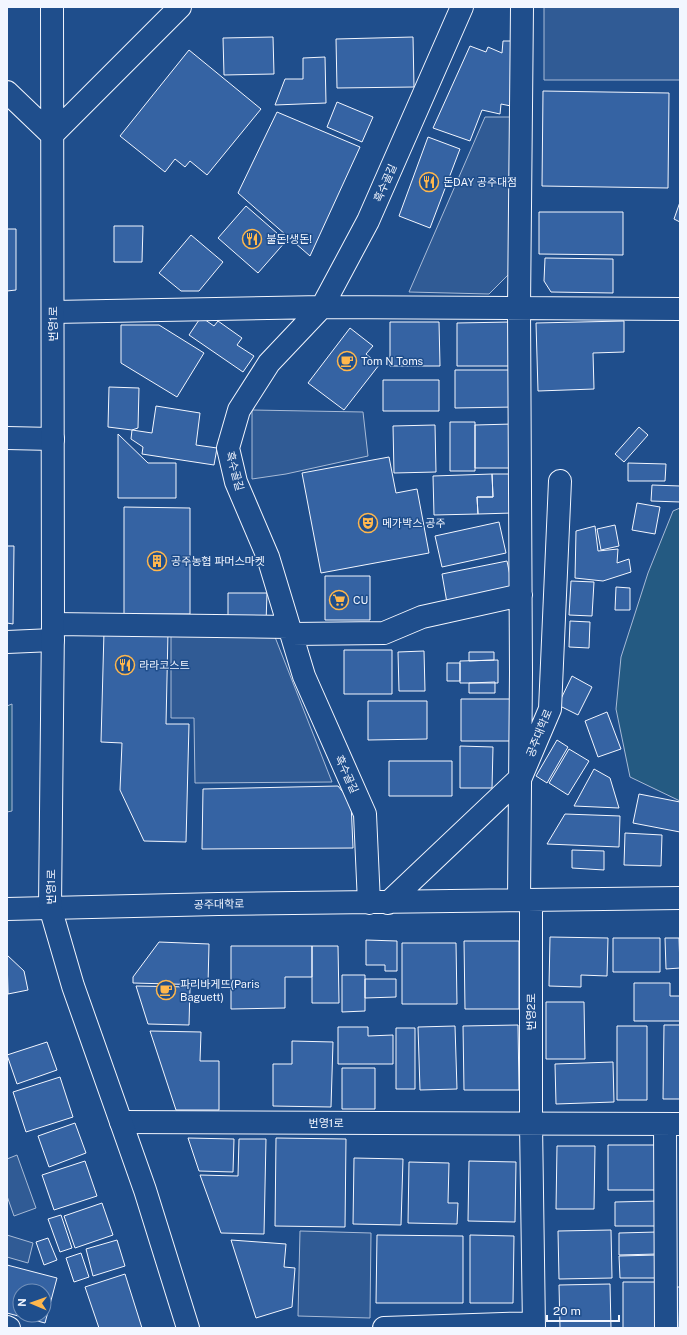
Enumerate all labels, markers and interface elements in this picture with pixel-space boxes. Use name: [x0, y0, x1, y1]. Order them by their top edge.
street label: 흑수골길: [371, 162, 399, 204]
restaurant icon: 돈DAY 공주대점: [418, 171, 440, 193]
place label: 돈DAY 공주대점: [443, 176, 517, 188]
restaurant icon: 불돈!생돈!: [241, 228, 263, 250]
place label: 불돈!생돈!: [266, 233, 312, 245]
street label: 번영1로: [47, 307, 59, 341]
cafe icon: Tom N Toms: [336, 350, 358, 372]
place label: Tom N Toms: [361, 355, 424, 367]
street label: 흑수골길: [224, 450, 246, 492]
theatre icon: 메가박스 공주: [357, 512, 379, 534]
place label: 메가박스 공주: [382, 517, 445, 529]
building icon: 공주농협 파머스마켓: [146, 550, 168, 572]
place label: 공주농협 파머스마켓: [171, 555, 265, 567]
supermarket icon: CU: [328, 589, 350, 611]
place label: CU: [353, 594, 368, 606]
restaurant icon: 라라코스트: [114, 654, 136, 676]
place label: 라라코스트: [139, 659, 190, 671]
street label: 공주대학로: [524, 707, 554, 759]
street label: 흑수골길: [333, 753, 361, 795]
street label: 번영1로: [45, 870, 57, 904]
street label: 공주대학로: [194, 898, 244, 910]
place label: 파리바게뜨(Paris Baguett): [180, 978, 260, 1003]
cafe icon: 파리바게뜨(Paris Baguett): [155, 979, 177, 1001]
street label: 번영2로: [525, 994, 537, 1030]
street label: 번영1로: [309, 1117, 343, 1129]
north arrow: [12, 1283, 52, 1323]
scale bar: [547, 1297, 619, 1323]
text: N: [16, 1298, 28, 1307]
text: 20 m: [553, 1304, 581, 1318]

